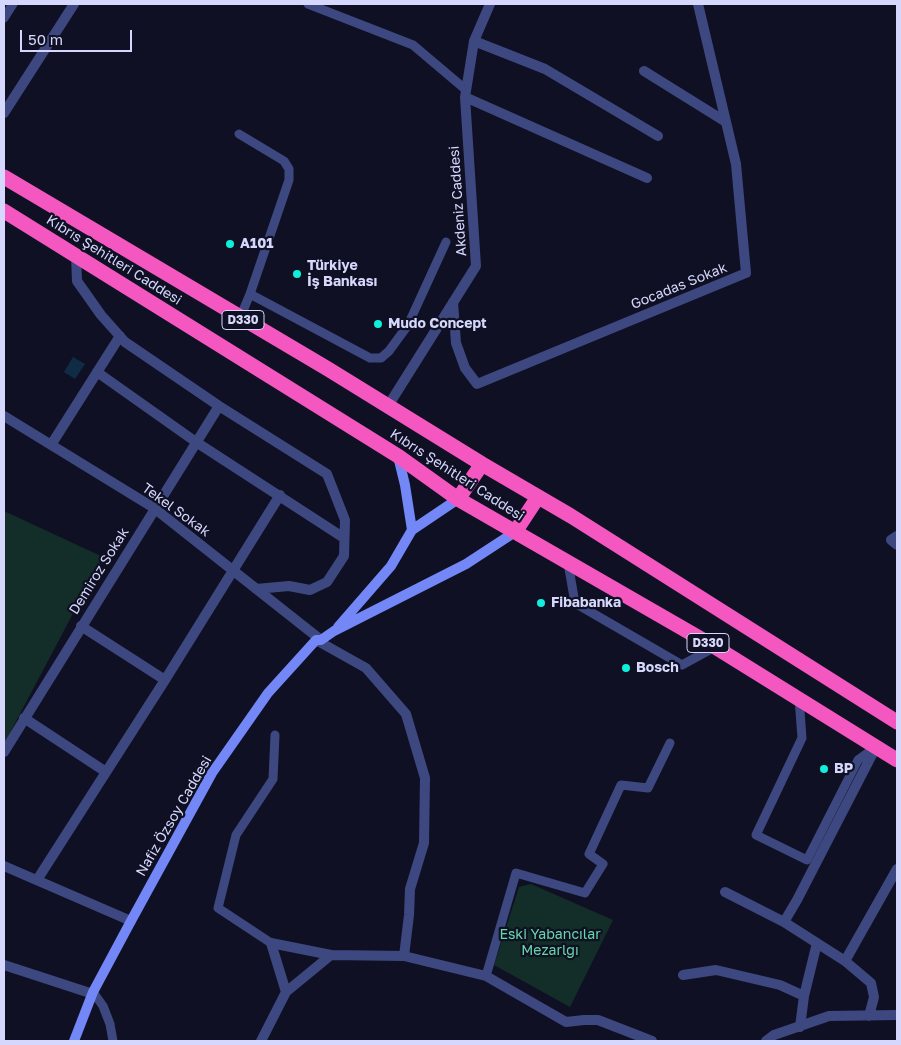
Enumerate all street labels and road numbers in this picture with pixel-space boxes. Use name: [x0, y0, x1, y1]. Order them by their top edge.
street label: Akdeniz Caddesi: [446, 145, 470, 257]
street label: Kıbrıs Şehitleri Caddesi: [43, 211, 185, 309]
street label: Gocadas Sokak: [628, 259, 730, 313]
road number: D330: [222, 310, 264, 330]
street label: Kıbrıs Şehitleri Caddesi: [387, 425, 527, 525]
street label: Tekel Sokak: [139, 480, 213, 540]
street label: Demiroz Sokak: [66, 524, 132, 618]
road number: D330: [687, 634, 729, 652]
street label: Nafiz Özsoy Caddesi: [133, 753, 215, 879]

